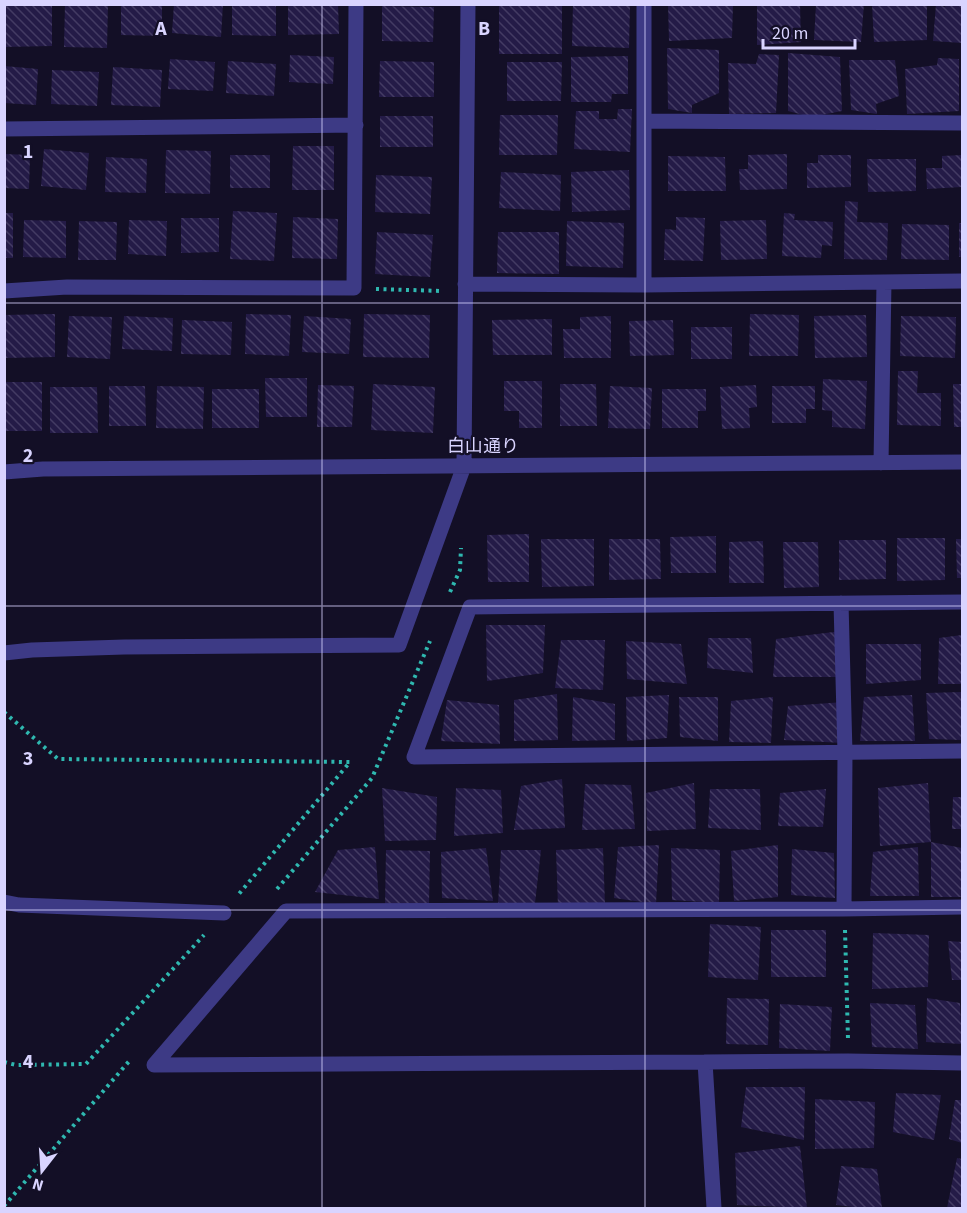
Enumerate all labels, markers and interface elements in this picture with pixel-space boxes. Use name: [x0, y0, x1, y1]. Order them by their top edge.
scale bar: [763, 12, 854, 50]
text: A: [154, 15, 167, 43]
text: B: [478, 15, 490, 43]
text: 20 m: [772, 21, 808, 46]
text: 1: [23, 138, 33, 166]
street label: 白山通り: [447, 434, 519, 459]
text: 2: [23, 442, 33, 470]
text: 3: [23, 745, 33, 773]
text: 4: [23, 1048, 34, 1076]
north arrow: [12, 1141, 72, 1201]
text: N: [30, 1172, 46, 1196]

